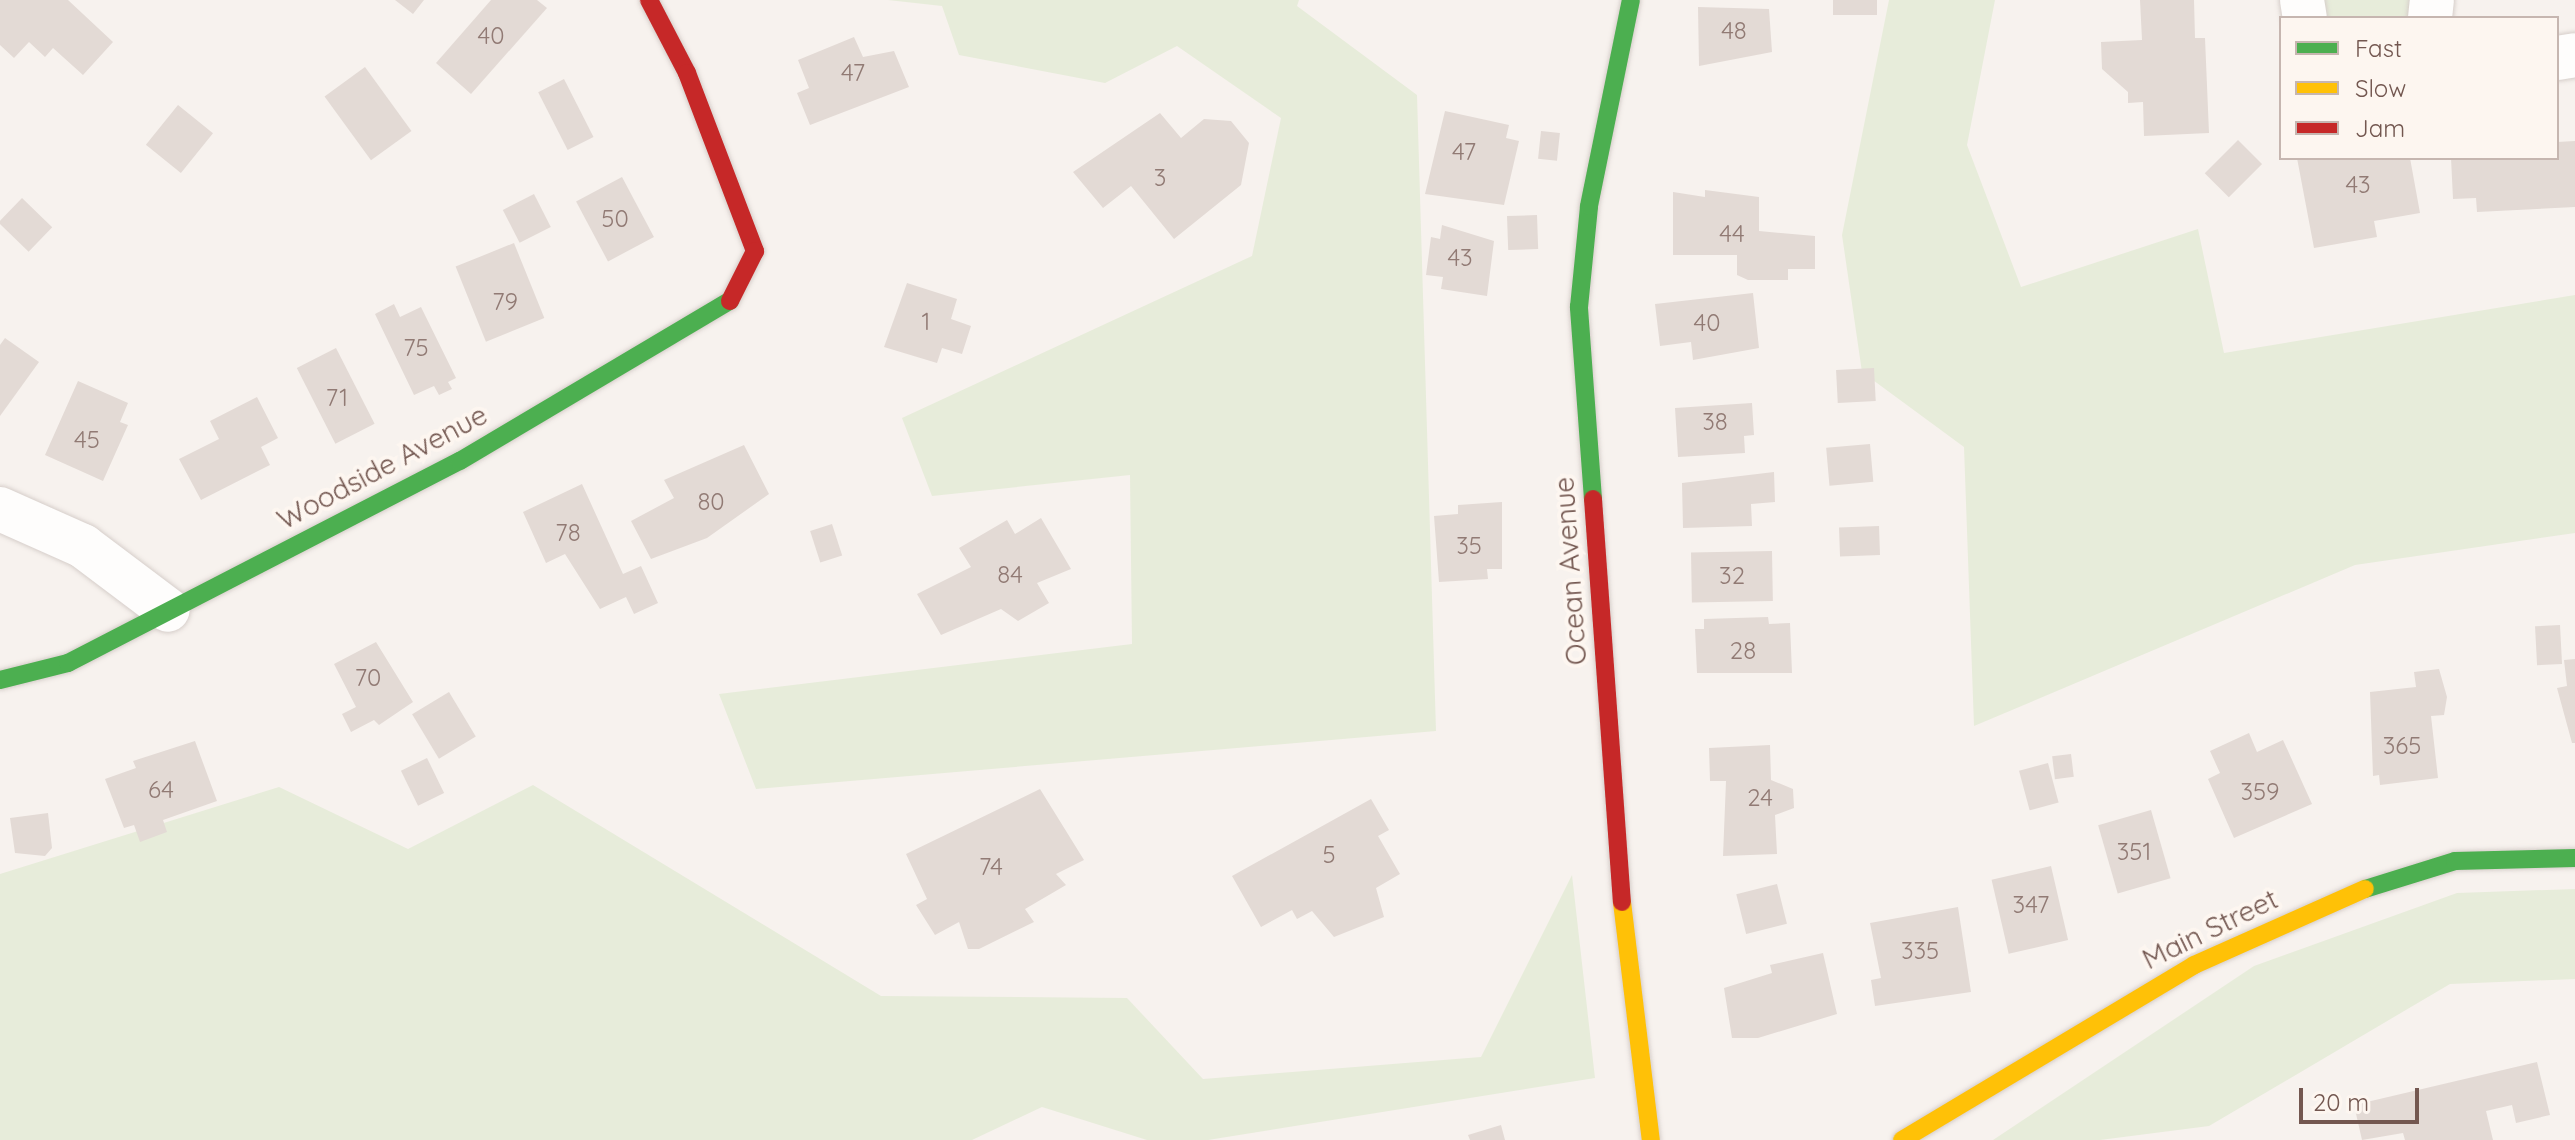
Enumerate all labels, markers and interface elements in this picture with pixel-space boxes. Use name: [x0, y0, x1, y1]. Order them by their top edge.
legend: [2279, 16, 2559, 160]
house number: 48: [1721, 17, 1747, 45]
house number: 40: [478, 22, 504, 50]
text: Fast: [2355, 33, 2402, 63]
house number: 47: [841, 59, 865, 87]
text: Slow: [2355, 73, 2406, 103]
text: Jam: [2355, 113, 2405, 143]
house number: 47: [1452, 138, 1476, 166]
house number: 3: [1154, 164, 1166, 192]
house number: 43: [2345, 171, 2371, 199]
house number: 50: [601, 205, 629, 233]
house number: 44: [1719, 220, 1745, 248]
house number: 43: [1447, 244, 1473, 272]
house number: 79: [492, 288, 518, 316]
house number: 1: [922, 308, 930, 336]
house number: 40: [1694, 309, 1720, 337]
house number: 75: [403, 334, 429, 362]
house number: 71: [326, 384, 348, 412]
street label: Woodside Avenue: [271, 398, 493, 536]
house number: 38: [1702, 408, 1728, 436]
house number: 45: [74, 426, 100, 454]
street label: Ocean Avenue: [1547, 476, 1593, 666]
house number: 80: [697, 488, 725, 516]
house number: 78: [555, 519, 581, 547]
house number: 35: [1456, 532, 1482, 560]
house number: 84: [997, 561, 1023, 589]
house number: 32: [1719, 562, 1745, 590]
house number: 28: [1730, 637, 1756, 665]
house number: 70: [355, 664, 381, 692]
house number: 365: [2383, 732, 2421, 760]
house number: 64: [148, 776, 174, 804]
house number: 359: [2240, 778, 2280, 806]
house number: 24: [1747, 784, 1773, 812]
house number: 351: [2117, 838, 2151, 866]
house number: 5: [1322, 841, 1336, 869]
house number: 74: [979, 853, 1003, 881]
street label: Main Street: [2137, 882, 2283, 976]
house number: 347: [2013, 891, 2049, 919]
house number: 335: [1901, 937, 1939, 965]
scale bar: [2303, 1072, 2423, 1122]
text: 20 m: [2313, 1087, 2369, 1117]

